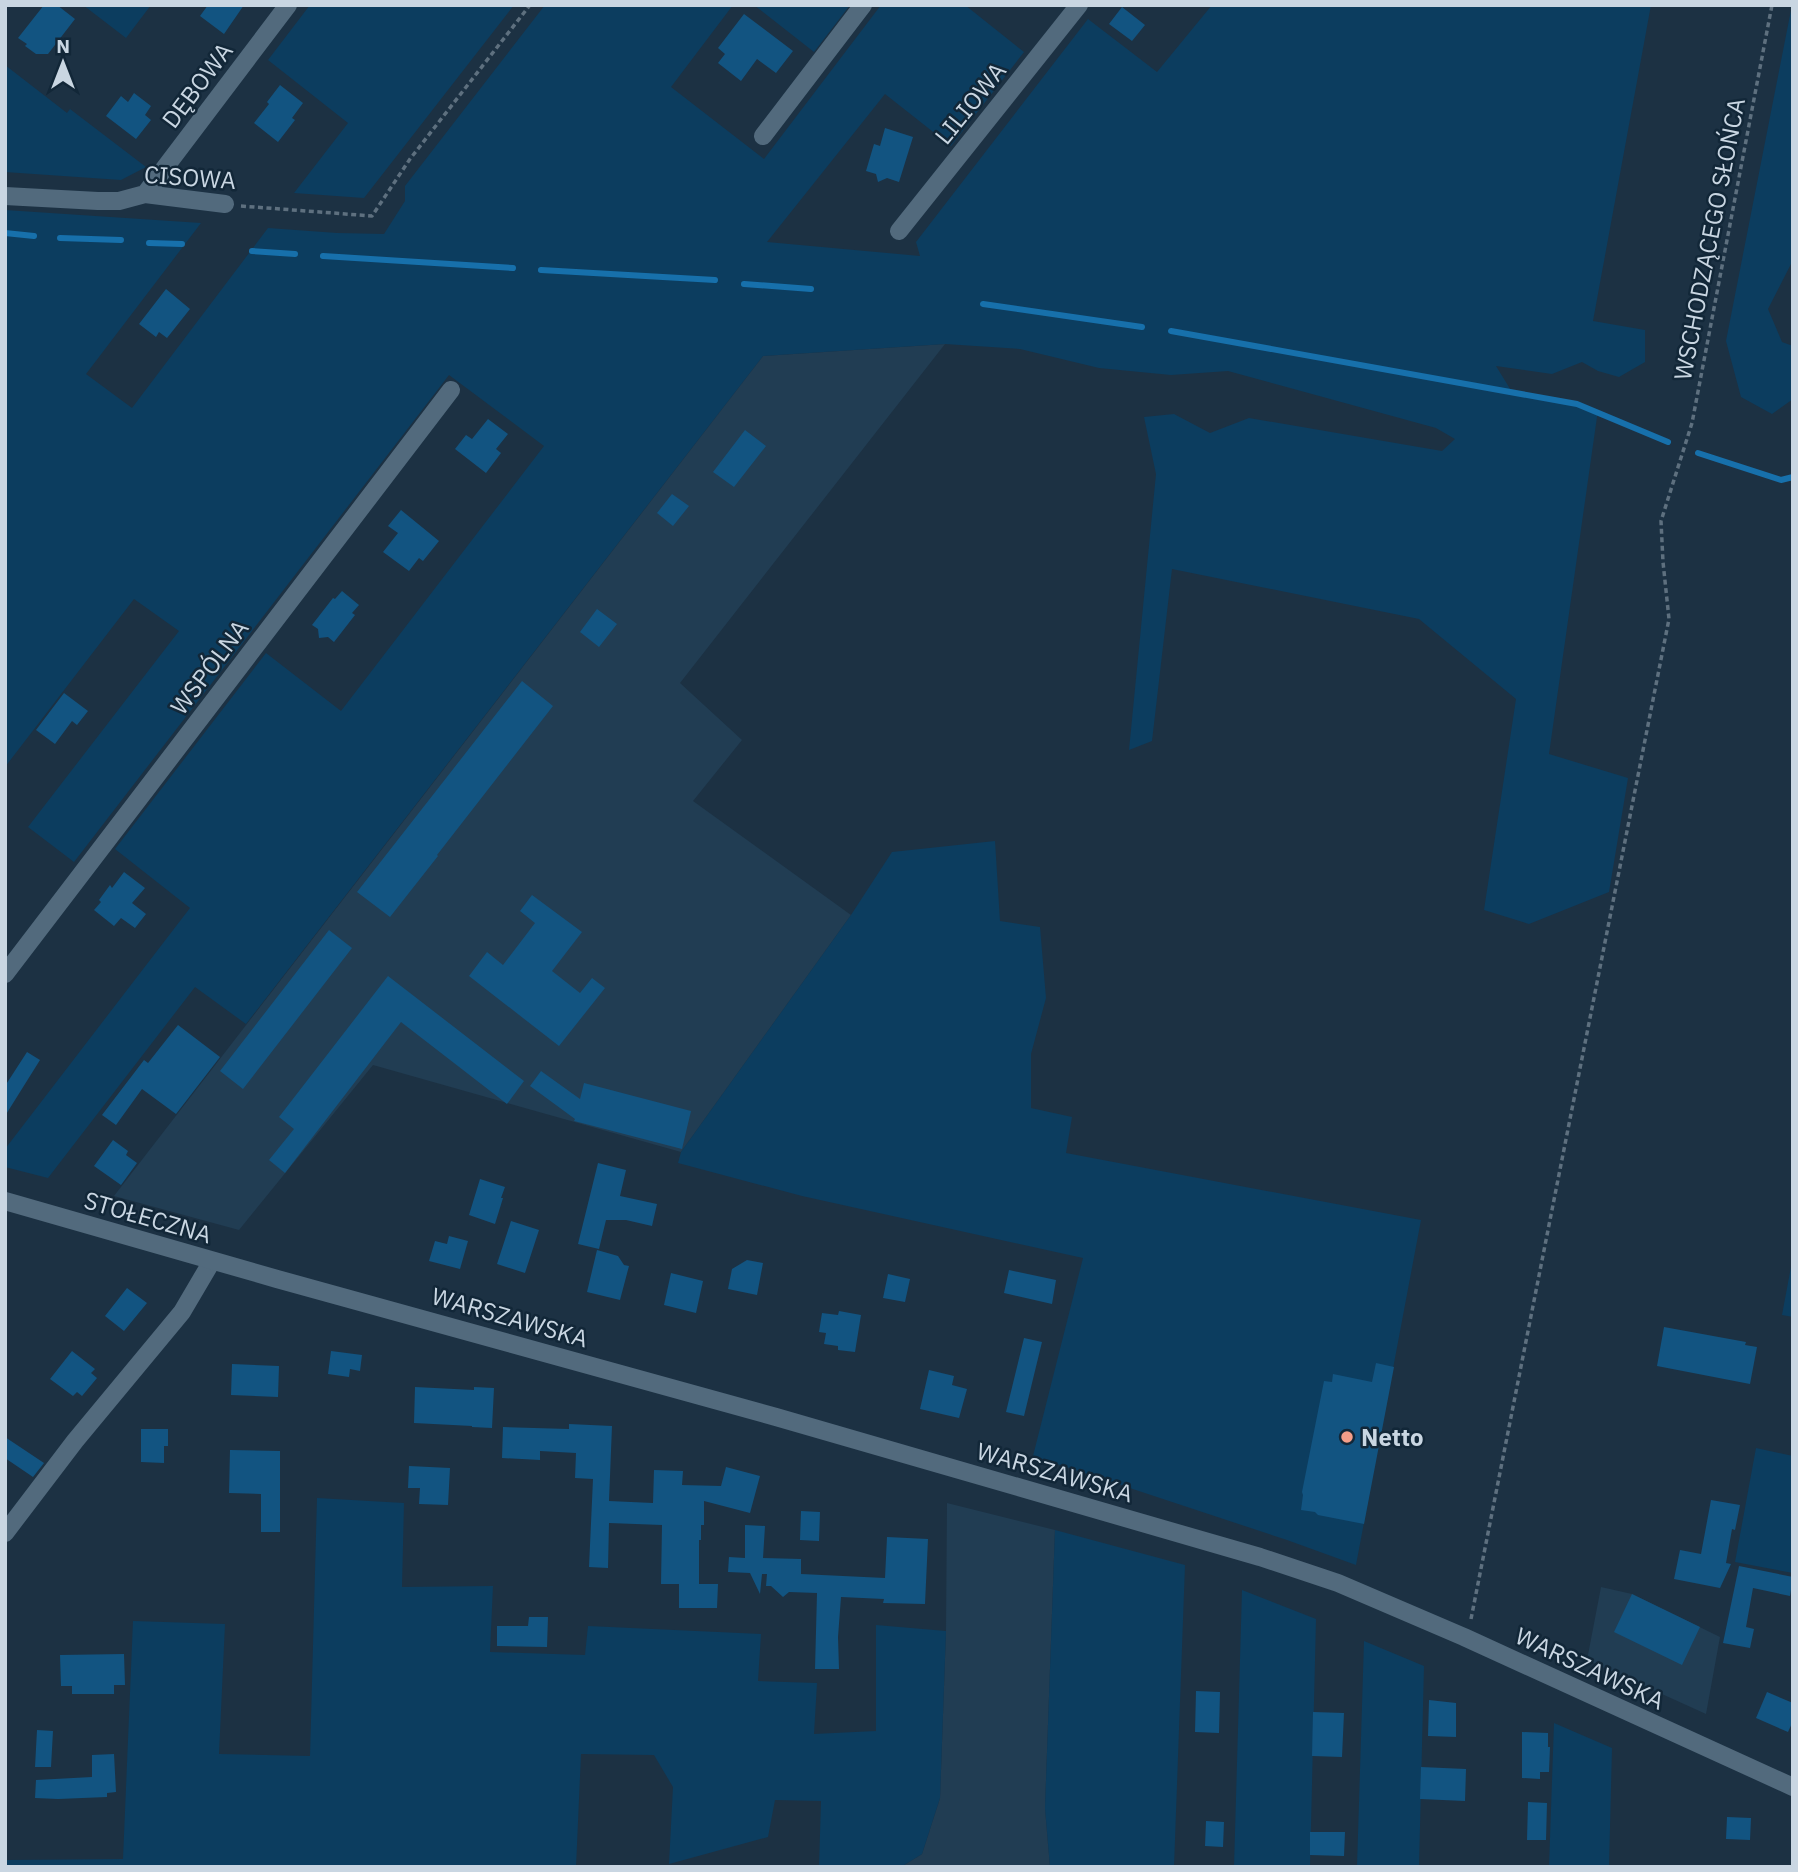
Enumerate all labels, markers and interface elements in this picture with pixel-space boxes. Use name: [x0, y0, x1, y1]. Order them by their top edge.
north arrow: [28, 28, 98, 98]
text: N: [56, 34, 70, 58]
street label: DĘBOWA: [154, 36, 240, 134]
street label: LILIOWA: [927, 55, 1013, 151]
street label: WSCHODZĄCEGO SŁOŃCA: [1666, 95, 1752, 383]
street label: CISOWA: [143, 158, 237, 196]
street label: WSPÓLNA: [163, 613, 255, 721]
street label: STOŁECZNA: [81, 1184, 215, 1250]
street label: WARSZAWSKA: [428, 1279, 592, 1355]
place label: Netto: [1361, 1421, 1424, 1453]
marker: Netto: [1339, 1429, 1355, 1445]
street label: WARSZAWSKA: [973, 1434, 1137, 1510]
street label: WARSZAWSKA: [1510, 1619, 1670, 1717]

